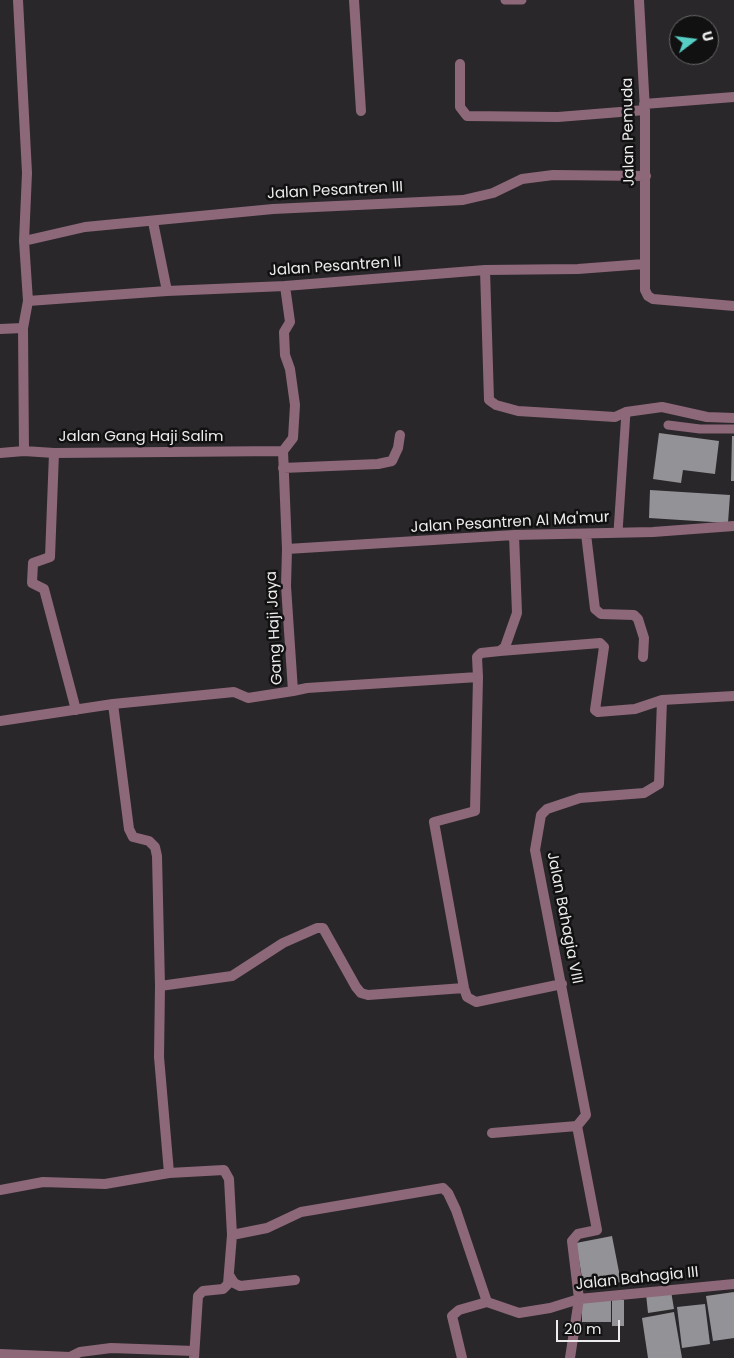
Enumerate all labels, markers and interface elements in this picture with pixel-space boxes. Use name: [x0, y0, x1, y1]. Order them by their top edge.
north arrow: [669, 15, 719, 65]
text: U: [697, 29, 718, 44]
street label: Jalan Pemuda: [619, 77, 639, 187]
street label: Jalan Pesantren III: [267, 178, 403, 204]
street label: Jalan Pesantren II: [268, 253, 402, 281]
street label: Jalan Gang Haji Salim: [59, 428, 223, 446]
street label: Jalan Pesantren Al Ma'mur: [410, 509, 610, 537]
street label: Gang Haji Jaya: [263, 571, 287, 685]
street label: Jalan Bahagia VIII: [542, 851, 586, 985]
street label: Jalan Bahagia III: [575, 1264, 699, 1294]
scale bar: [559, 1310, 623, 1342]
text: 20 m: [564, 1318, 602, 1339]

